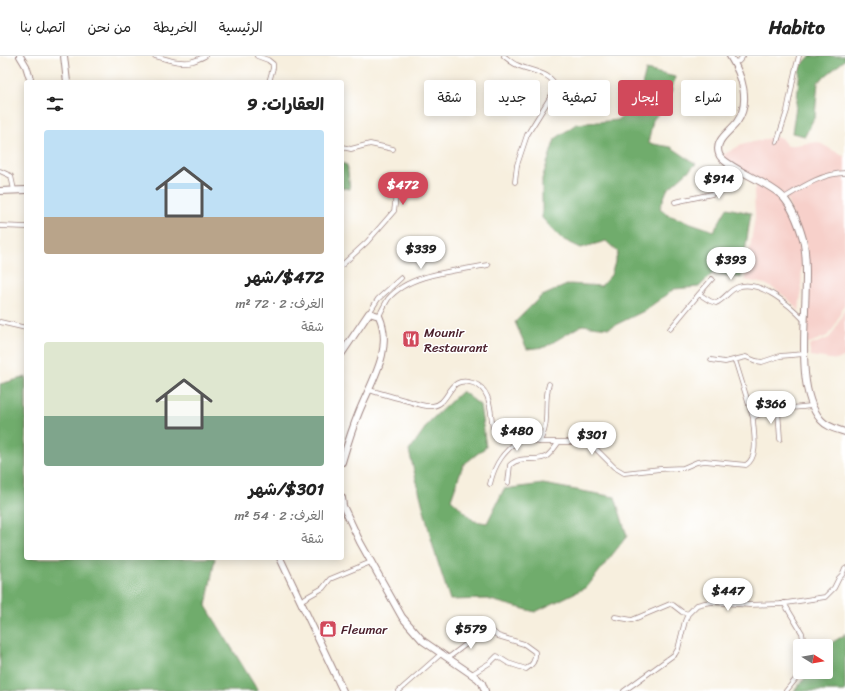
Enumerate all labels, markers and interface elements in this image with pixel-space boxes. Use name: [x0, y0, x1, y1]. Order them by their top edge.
text: Habito: [769, 11, 825, 44]
text: اتصل بنا: [20, 15, 66, 40]
text: من نحن: [88, 15, 131, 40]
text: الخريطة: [153, 15, 197, 40]
text: الرئيسية: [219, 15, 263, 40]
chip: شقة: [424, 80, 476, 116]
chip: جديد: [484, 80, 540, 116]
chip: تصفية: [548, 80, 610, 116]
chip: إيجار: [618, 80, 673, 116]
chip: شراء: [681, 80, 736, 116]
text: العقارات: 9: [247, 89, 324, 119]
icon: filters: [44, 93, 66, 115]
icon: home: [148, 156, 220, 228]
pin: $914: [695, 166, 743, 200]
text: $914: [704, 167, 734, 190]
pin: $472: [379, 172, 427, 206]
text: $472: [387, 173, 419, 196]
pin: $339: [397, 236, 445, 270]
text: $339: [405, 237, 437, 260]
pin: $393: [707, 247, 755, 281]
text: $393: [715, 248, 747, 271]
text: $472/شهر: [246, 262, 324, 292]
text: الغرف: 2 · 72 m²: [236, 292, 324, 315]
text: شقة: [301, 315, 324, 338]
place label: Mounir Restaurant: [424, 321, 489, 359]
restaurant icon: Mounir Restaurant: [401, 329, 421, 349]
icon: home: [148, 368, 220, 440]
pin: $366: [747, 391, 795, 425]
text: $366: [756, 392, 786, 415]
pin: $480: [493, 418, 541, 452]
text: $480: [501, 419, 533, 442]
pin: $301: [568, 422, 616, 456]
text: $301: [577, 423, 607, 446]
text: $301/شهر: [248, 474, 324, 504]
text: الغرف: 2 · 54 m²: [234, 504, 324, 527]
text: شقة: [301, 527, 324, 550]
pin: $447: [704, 578, 752, 612]
text: $447: [712, 579, 744, 602]
pin: $579: [447, 616, 495, 650]
text: $579: [455, 617, 487, 640]
place label: Fleumar: [341, 618, 388, 641]
shop icon: Fleumar: [318, 619, 338, 639]
north arrow: [793, 639, 833, 679]
map controls: [793, 639, 833, 679]

